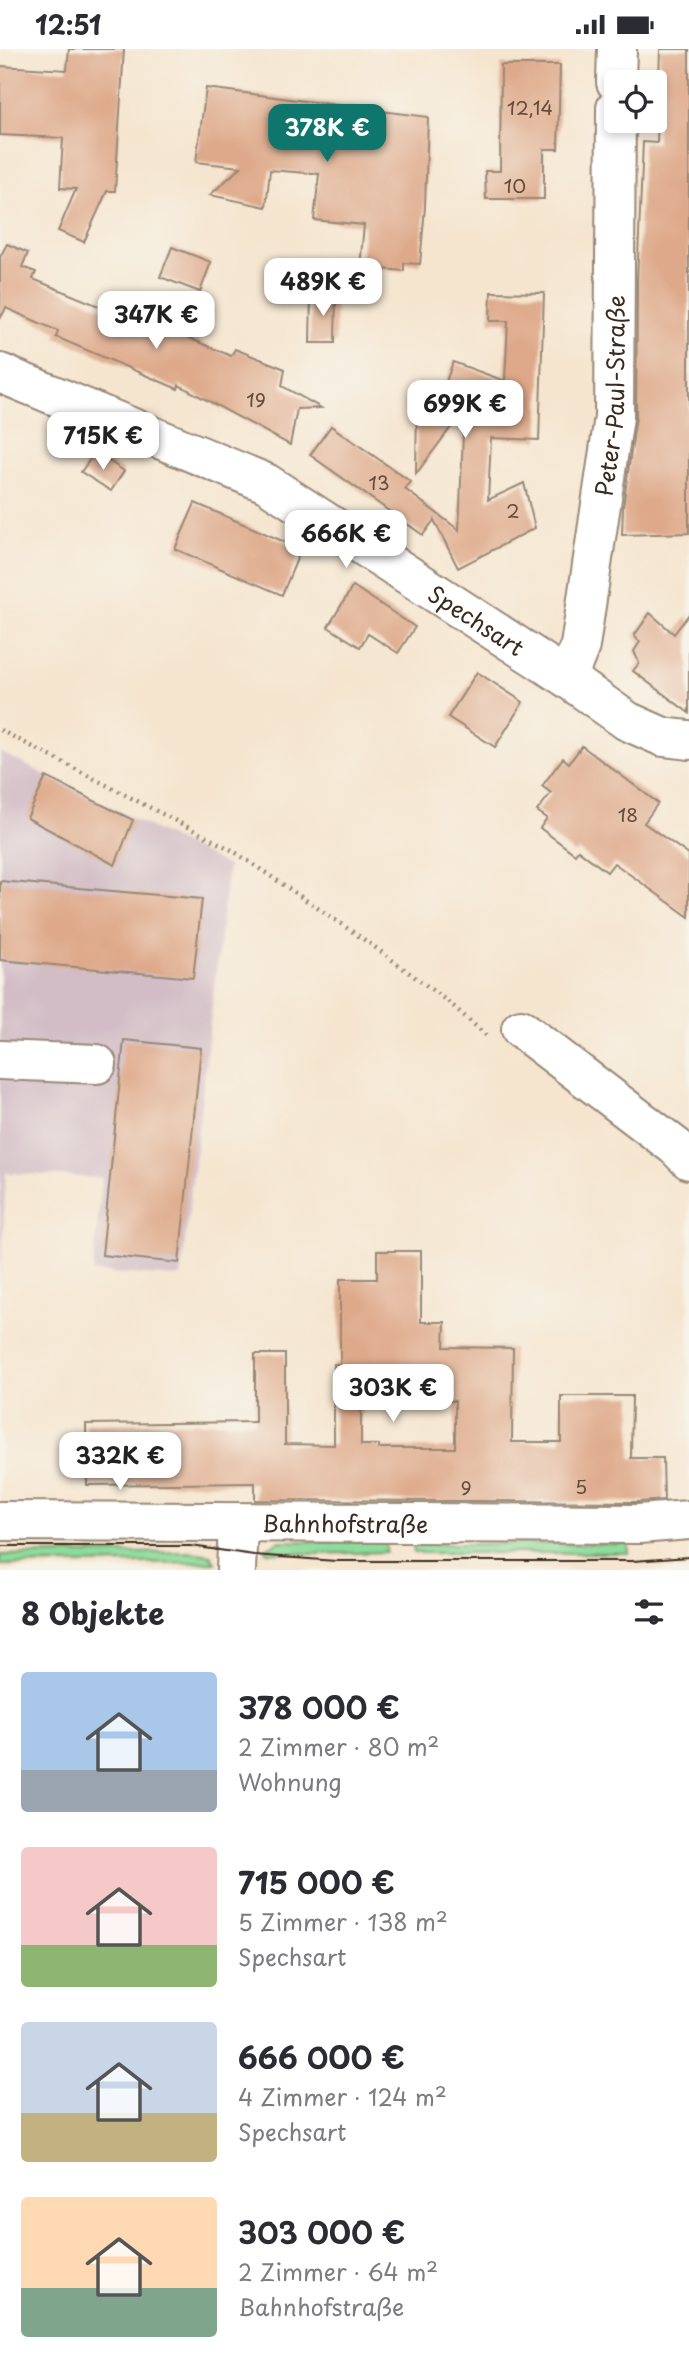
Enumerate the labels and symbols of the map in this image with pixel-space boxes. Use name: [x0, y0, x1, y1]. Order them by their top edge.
house number: 12,14: [507, 93, 553, 121]
pin: 378K €: [270, 104, 384, 164]
house number: 10: [504, 171, 526, 199]
pin: 489K €: [266, 259, 380, 318]
pin: 347K €: [99, 292, 213, 351]
street label: Peter-Paul-Straße: [585, 295, 632, 499]
pin: 699K €: [408, 381, 522, 440]
house number: 19: [246, 385, 266, 413]
pin: 715K €: [46, 413, 160, 472]
house number: 13: [368, 468, 390, 496]
house number: 2: [506, 496, 520, 524]
pin: 666K €: [289, 511, 403, 570]
street label: Spechsart: [422, 575, 532, 664]
house number: 18: [618, 800, 638, 828]
pin: 303K €: [336, 1365, 450, 1424]
pin: 332K €: [63, 1433, 177, 1492]
house number: 5: [575, 1472, 587, 1500]
house number: 9: [460, 1473, 472, 1501]
street label: Bahnhofstraße: [262, 1505, 428, 1541]

